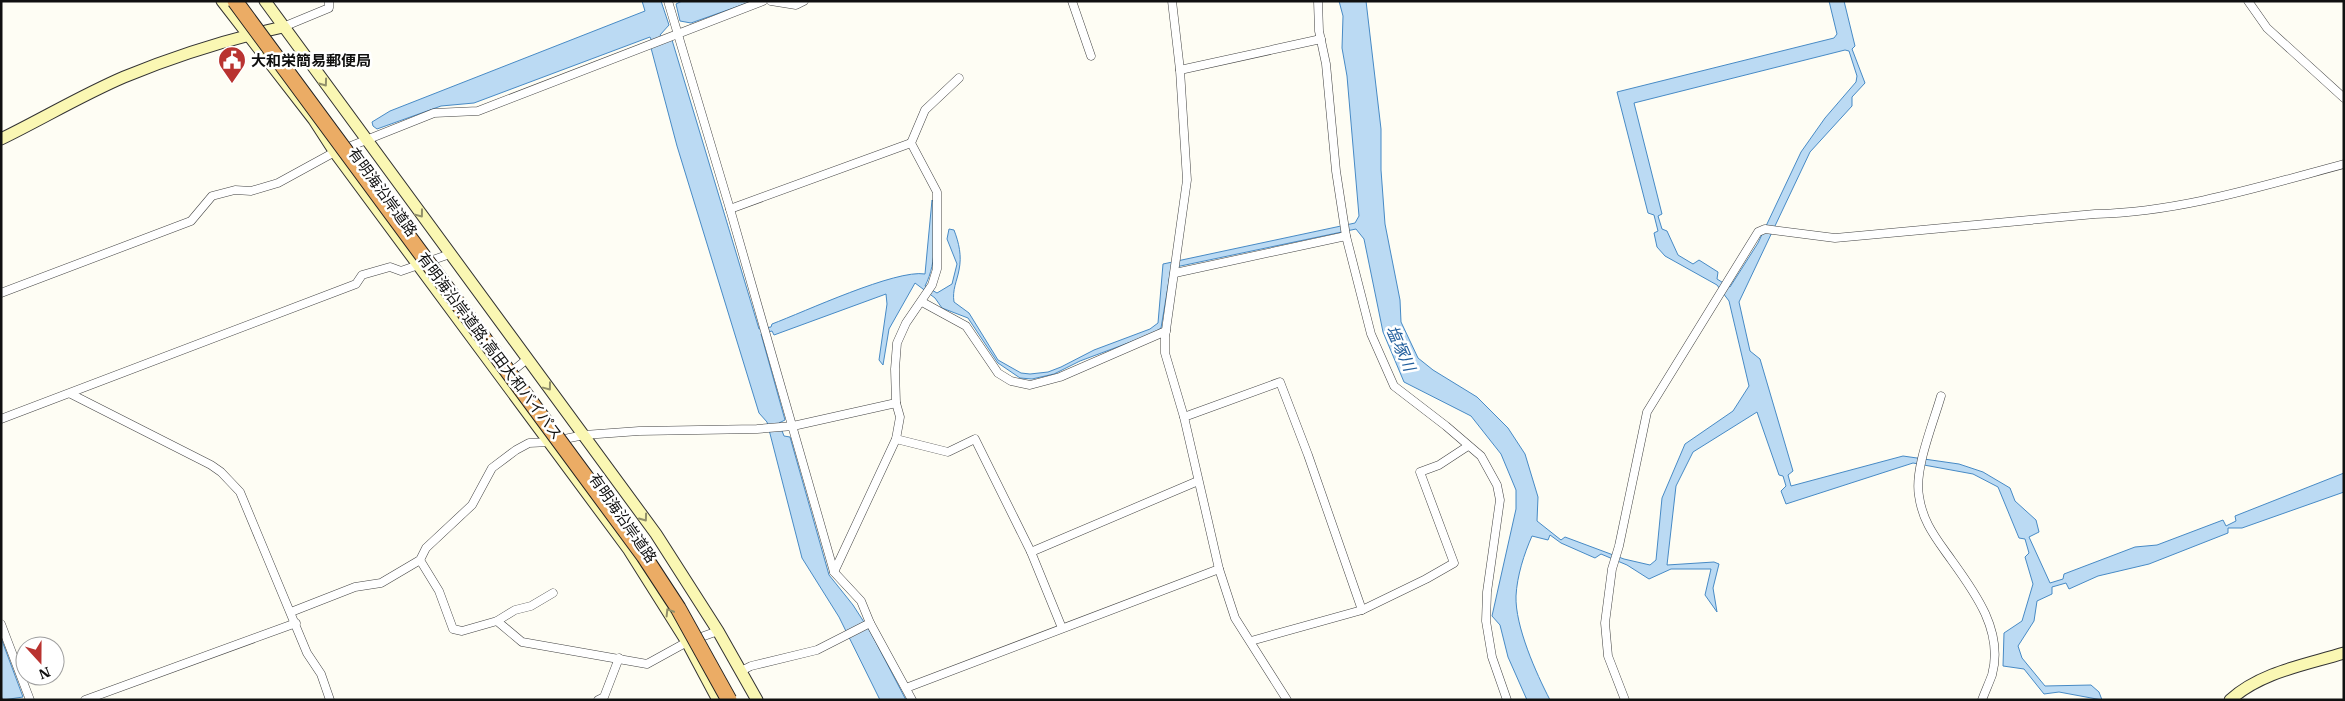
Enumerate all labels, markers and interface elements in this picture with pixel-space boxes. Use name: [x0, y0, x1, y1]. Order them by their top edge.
public building icon: 大和栄簡易郵便局: [217, 45, 247, 84]
place label: 大和栄簡易郵便局: [251, 51, 371, 70]
one-way arrow: [318, 77, 327, 87]
street label: 有明海沿岸道路: [344, 144, 422, 240]
one-way arrow: [414, 208, 423, 218]
street label: 有明海沿岸道路;高田大和バイパス: [413, 249, 567, 443]
water label: 塩塚川: [1382, 322, 1421, 376]
one-way arrow: [543, 381, 551, 390]
street label: 有明海沿岸道路: [585, 470, 661, 566]
one-way arrow: [638, 512, 647, 522]
one-way arrow: [665, 608, 675, 617]
north arrow: [15, 636, 65, 686]
text: N: [36, 663, 53, 684]

